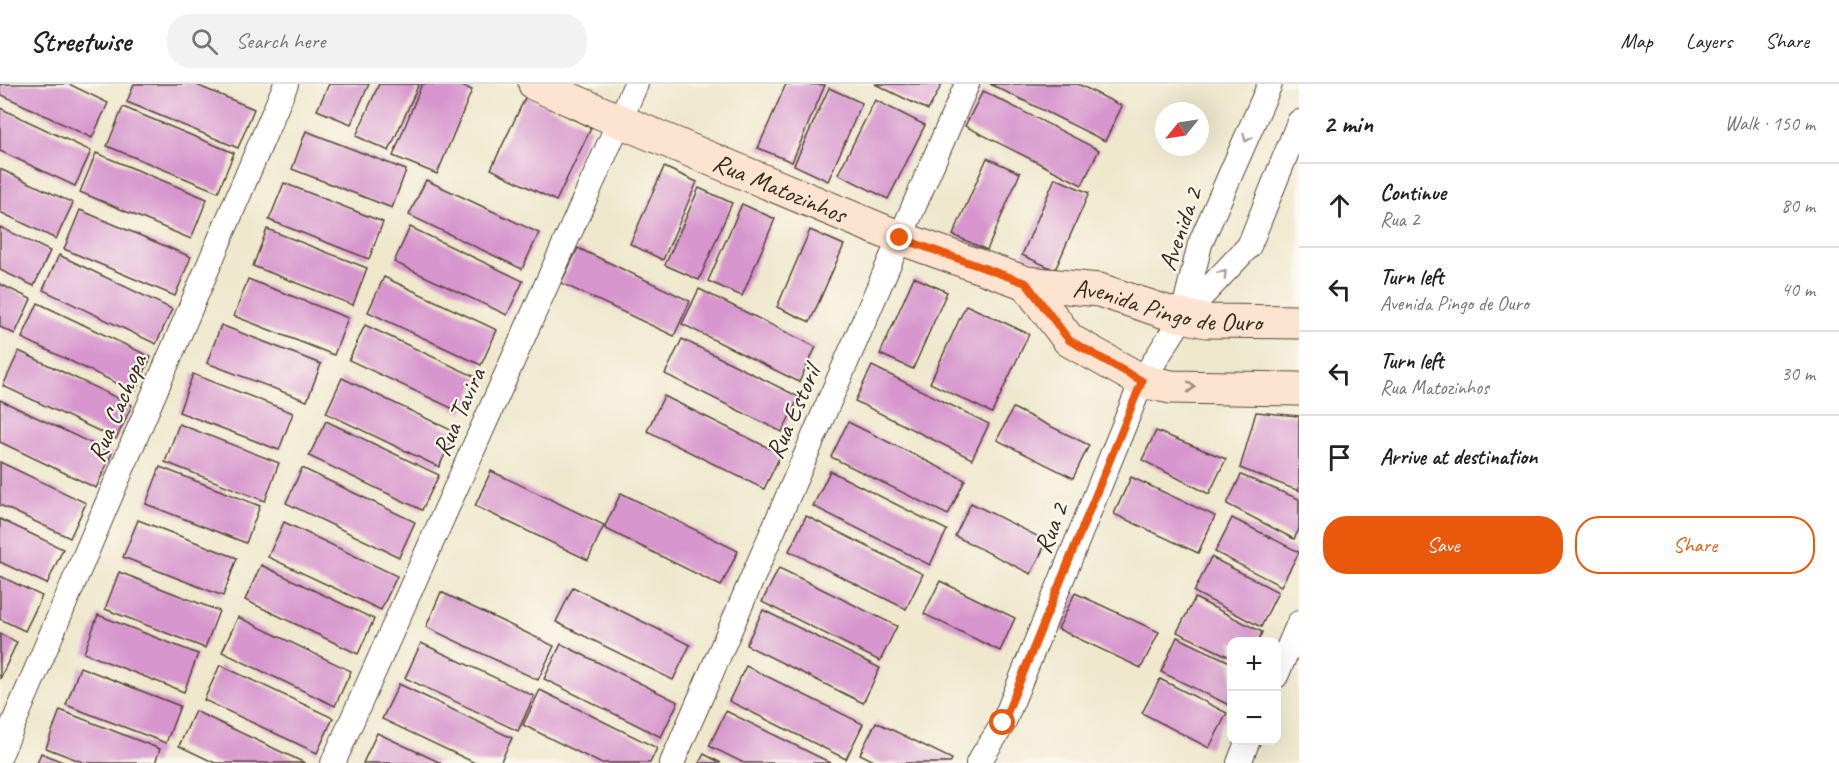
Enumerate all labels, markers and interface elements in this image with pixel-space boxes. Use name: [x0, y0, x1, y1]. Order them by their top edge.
search box: [167, 14, 587, 68]
text: Streetwise: [30, 24, 131, 59]
icon: search: [188, 25, 221, 58]
text: Search here: [236, 27, 325, 55]
text: Map: [1620, 28, 1653, 54]
text: Layers: [1686, 28, 1732, 54]
text: Share: [1765, 28, 1809, 54]
north arrow: [1155, 102, 1209, 156]
text: 2 min: [1323, 107, 1373, 140]
text: Walk · 150 m: [1725, 111, 1815, 136]
one-way arrow: [1242, 131, 1254, 142]
street label: Rua Matozinhos: [708, 145, 854, 231]
text: Continue: [1380, 179, 1446, 207]
street label: Avenida 2: [1150, 181, 1210, 275]
icon: ahead: [1323, 189, 1356, 222]
text: 80 m: [1781, 193, 1815, 218]
text: Rua 2: [1380, 207, 1419, 232]
route end: [886, 224, 912, 250]
text: Turn left: [1380, 263, 1444, 291]
one-way arrow: [1216, 270, 1227, 280]
street label: Avenida Pingo de Ouro: [1072, 271, 1265, 338]
icon: left: [1323, 273, 1356, 306]
text: 40 m: [1781, 277, 1815, 302]
text: Avenida Pingo de Ouro: [1380, 291, 1529, 316]
text: Turn left: [1380, 347, 1444, 375]
street label: Rua Cachopa: [80, 348, 155, 467]
street label: Rua Estoril: [758, 356, 830, 464]
icon: left: [1323, 357, 1356, 390]
street label: Rua Tavira: [425, 361, 494, 461]
text: 30 m: [1781, 361, 1815, 386]
text: Rua Matozinhos: [1380, 375, 1489, 400]
one-way arrow: [1186, 381, 1195, 393]
icon: arrive: [1323, 441, 1356, 474]
text: Arrive at destination: [1380, 443, 1537, 471]
street label: Rua 2: [1026, 496, 1077, 558]
button: Save: [1323, 516, 1563, 574]
button: Share: [1575, 516, 1815, 574]
map controls: [1227, 637, 1281, 745]
button: +: [1227, 637, 1281, 691]
button: −: [1227, 691, 1281, 745]
route start: [989, 709, 1015, 735]

